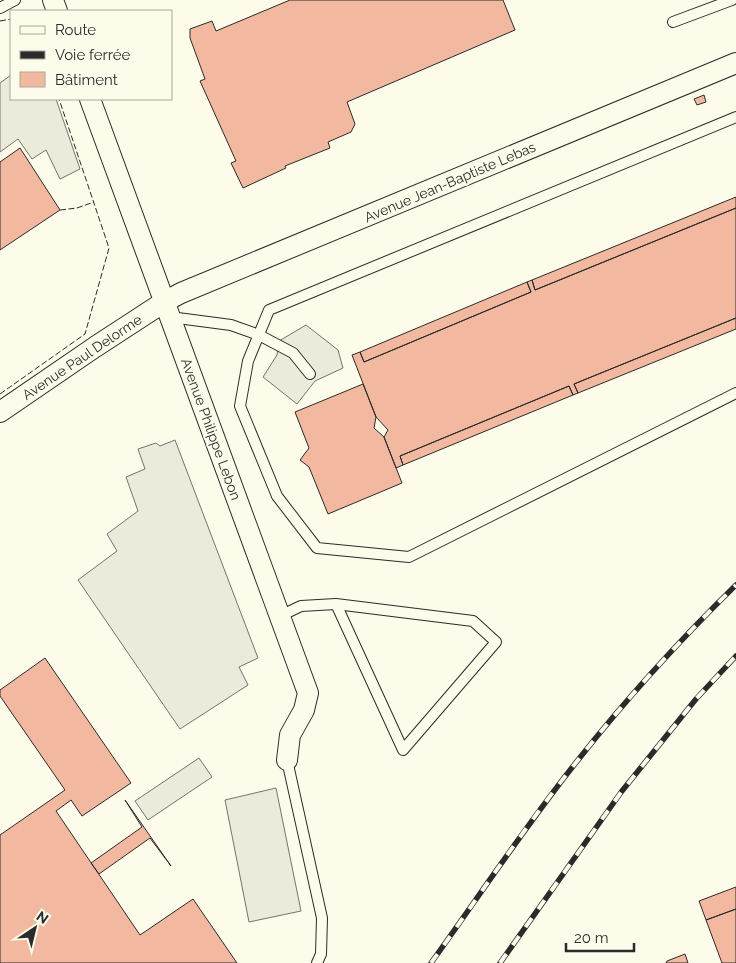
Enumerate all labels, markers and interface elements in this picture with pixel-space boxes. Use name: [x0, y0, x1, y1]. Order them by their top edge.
legend: [10, 10, 172, 100]
text: Route: [55, 21, 96, 39]
text: Voie ferrée: [55, 46, 131, 64]
text: Bâtiment: [55, 71, 118, 89]
street label: Avenue Jean-Baptiste Lebas: [362, 139, 538, 225]
street label: Avenue Paul Delorme: [19, 311, 145, 403]
street label: Avenue Philippe Lebon: [178, 356, 244, 502]
north arrow: [10, 903, 60, 953]
text: N: [33, 908, 51, 927]
scale bar: [566, 920, 634, 952]
text: 20 m: [574, 929, 609, 947]

